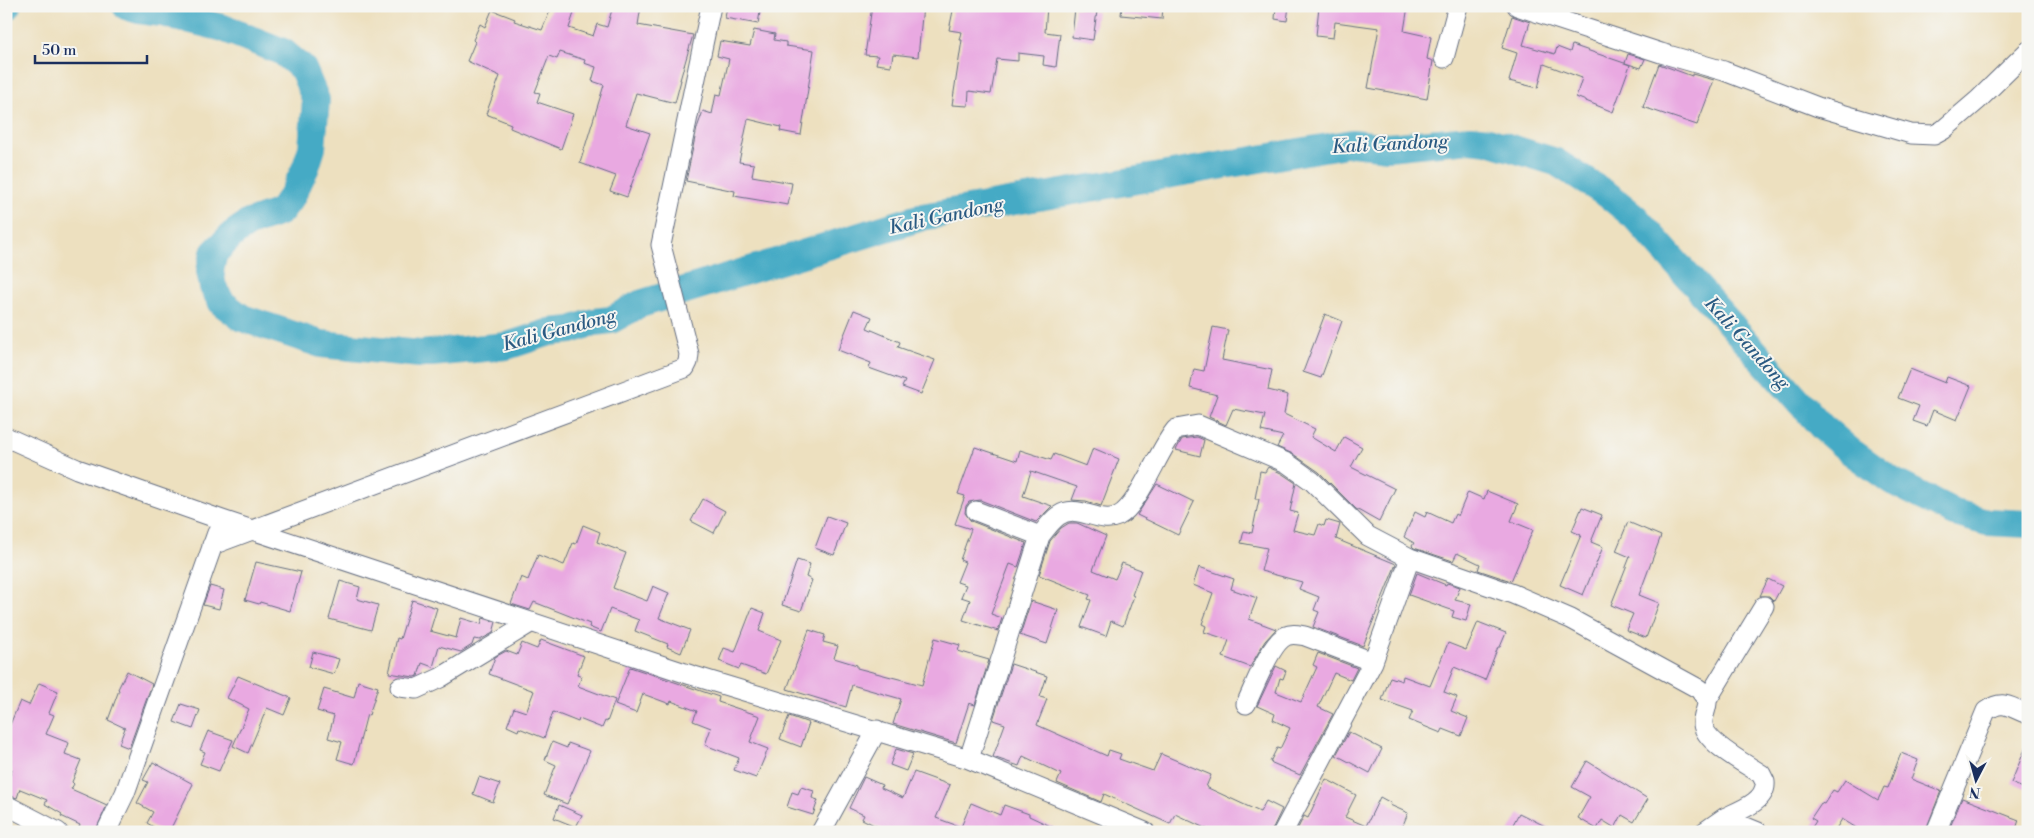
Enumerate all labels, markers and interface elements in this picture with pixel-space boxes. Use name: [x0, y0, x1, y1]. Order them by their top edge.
scale bar: [35, 32, 148, 64]
text: 50 m: [42, 41, 76, 60]
water label: Kali Gandong: [1331, 129, 1450, 159]
water label: Kali Gandong: [886, 192, 1007, 240]
water label: Kali Gandong: [1699, 292, 1796, 395]
water label: Kali Gandong: [499, 303, 620, 357]
north arrow: [1952, 756, 2002, 806]
text: N: [1968, 782, 1981, 801]

